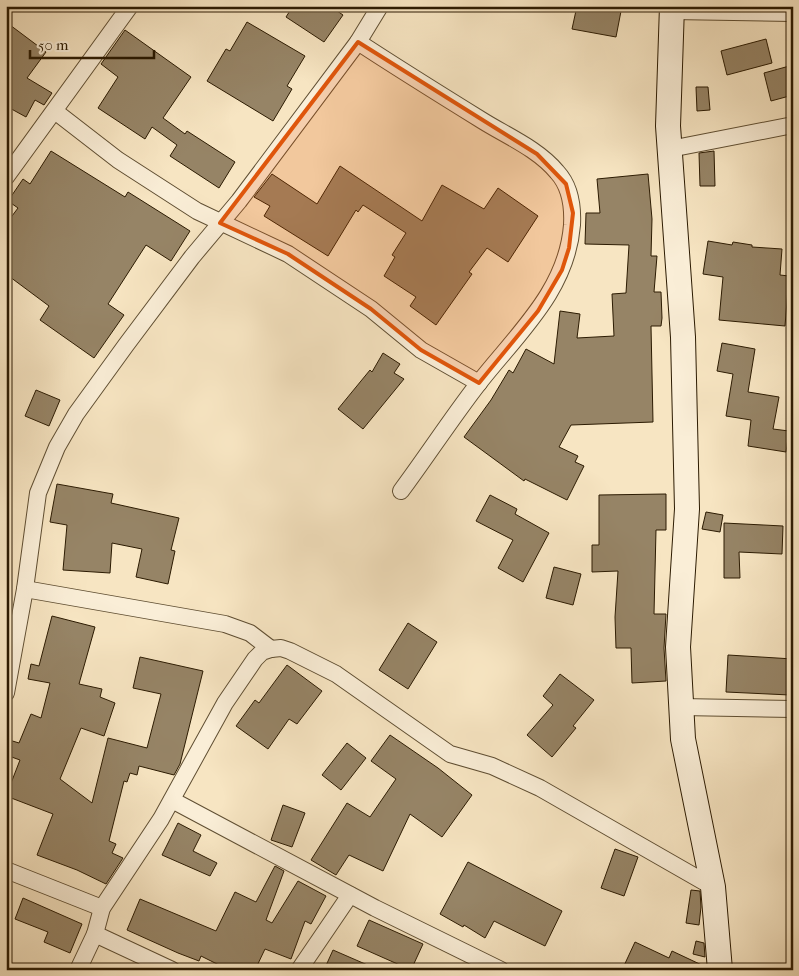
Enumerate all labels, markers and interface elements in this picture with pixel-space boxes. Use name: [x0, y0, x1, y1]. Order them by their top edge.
scale bar: [30, 28, 154, 60]
text: 50 m: [38, 36, 69, 54]

